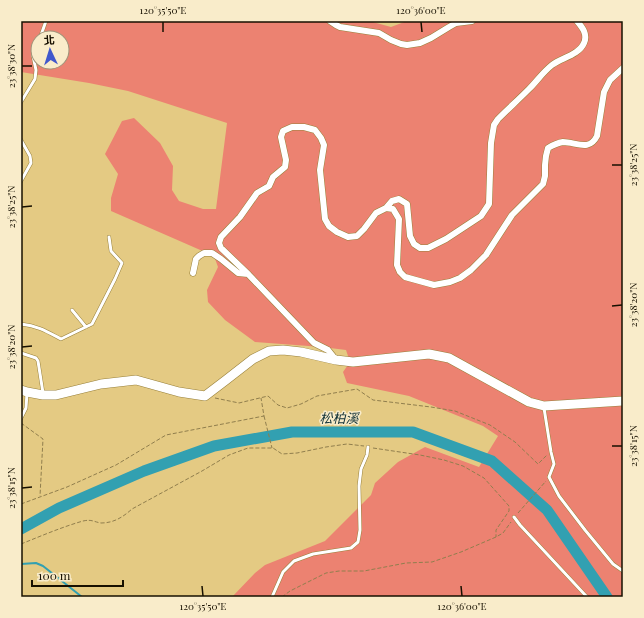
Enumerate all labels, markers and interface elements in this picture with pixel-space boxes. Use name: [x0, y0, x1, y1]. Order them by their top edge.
text: 120°35'50"E: [140, 3, 186, 17]
text: 120°36'00"E: [396, 3, 446, 17]
north arrow: [30, 30, 70, 70]
text: 北: [43, 32, 55, 47]
text: 23°38'30"N: [4, 44, 18, 88]
text: 23°38'25"N: [626, 144, 640, 186]
text: 23°38'25"N: [4, 186, 18, 228]
text: 23°38'20"N: [626, 283, 640, 327]
text: 23°38'20"N: [4, 325, 18, 369]
water label: 松柏溪: [319, 409, 360, 426]
text: 23°38'15"N: [626, 425, 640, 467]
text: 23°38'15"N: [4, 467, 18, 509]
scale bar: [32, 562, 123, 588]
text: 100 m: [38, 567, 71, 583]
text: 120°35'50"E: [180, 599, 226, 613]
text: 120°36'00"E: [437, 599, 487, 613]

